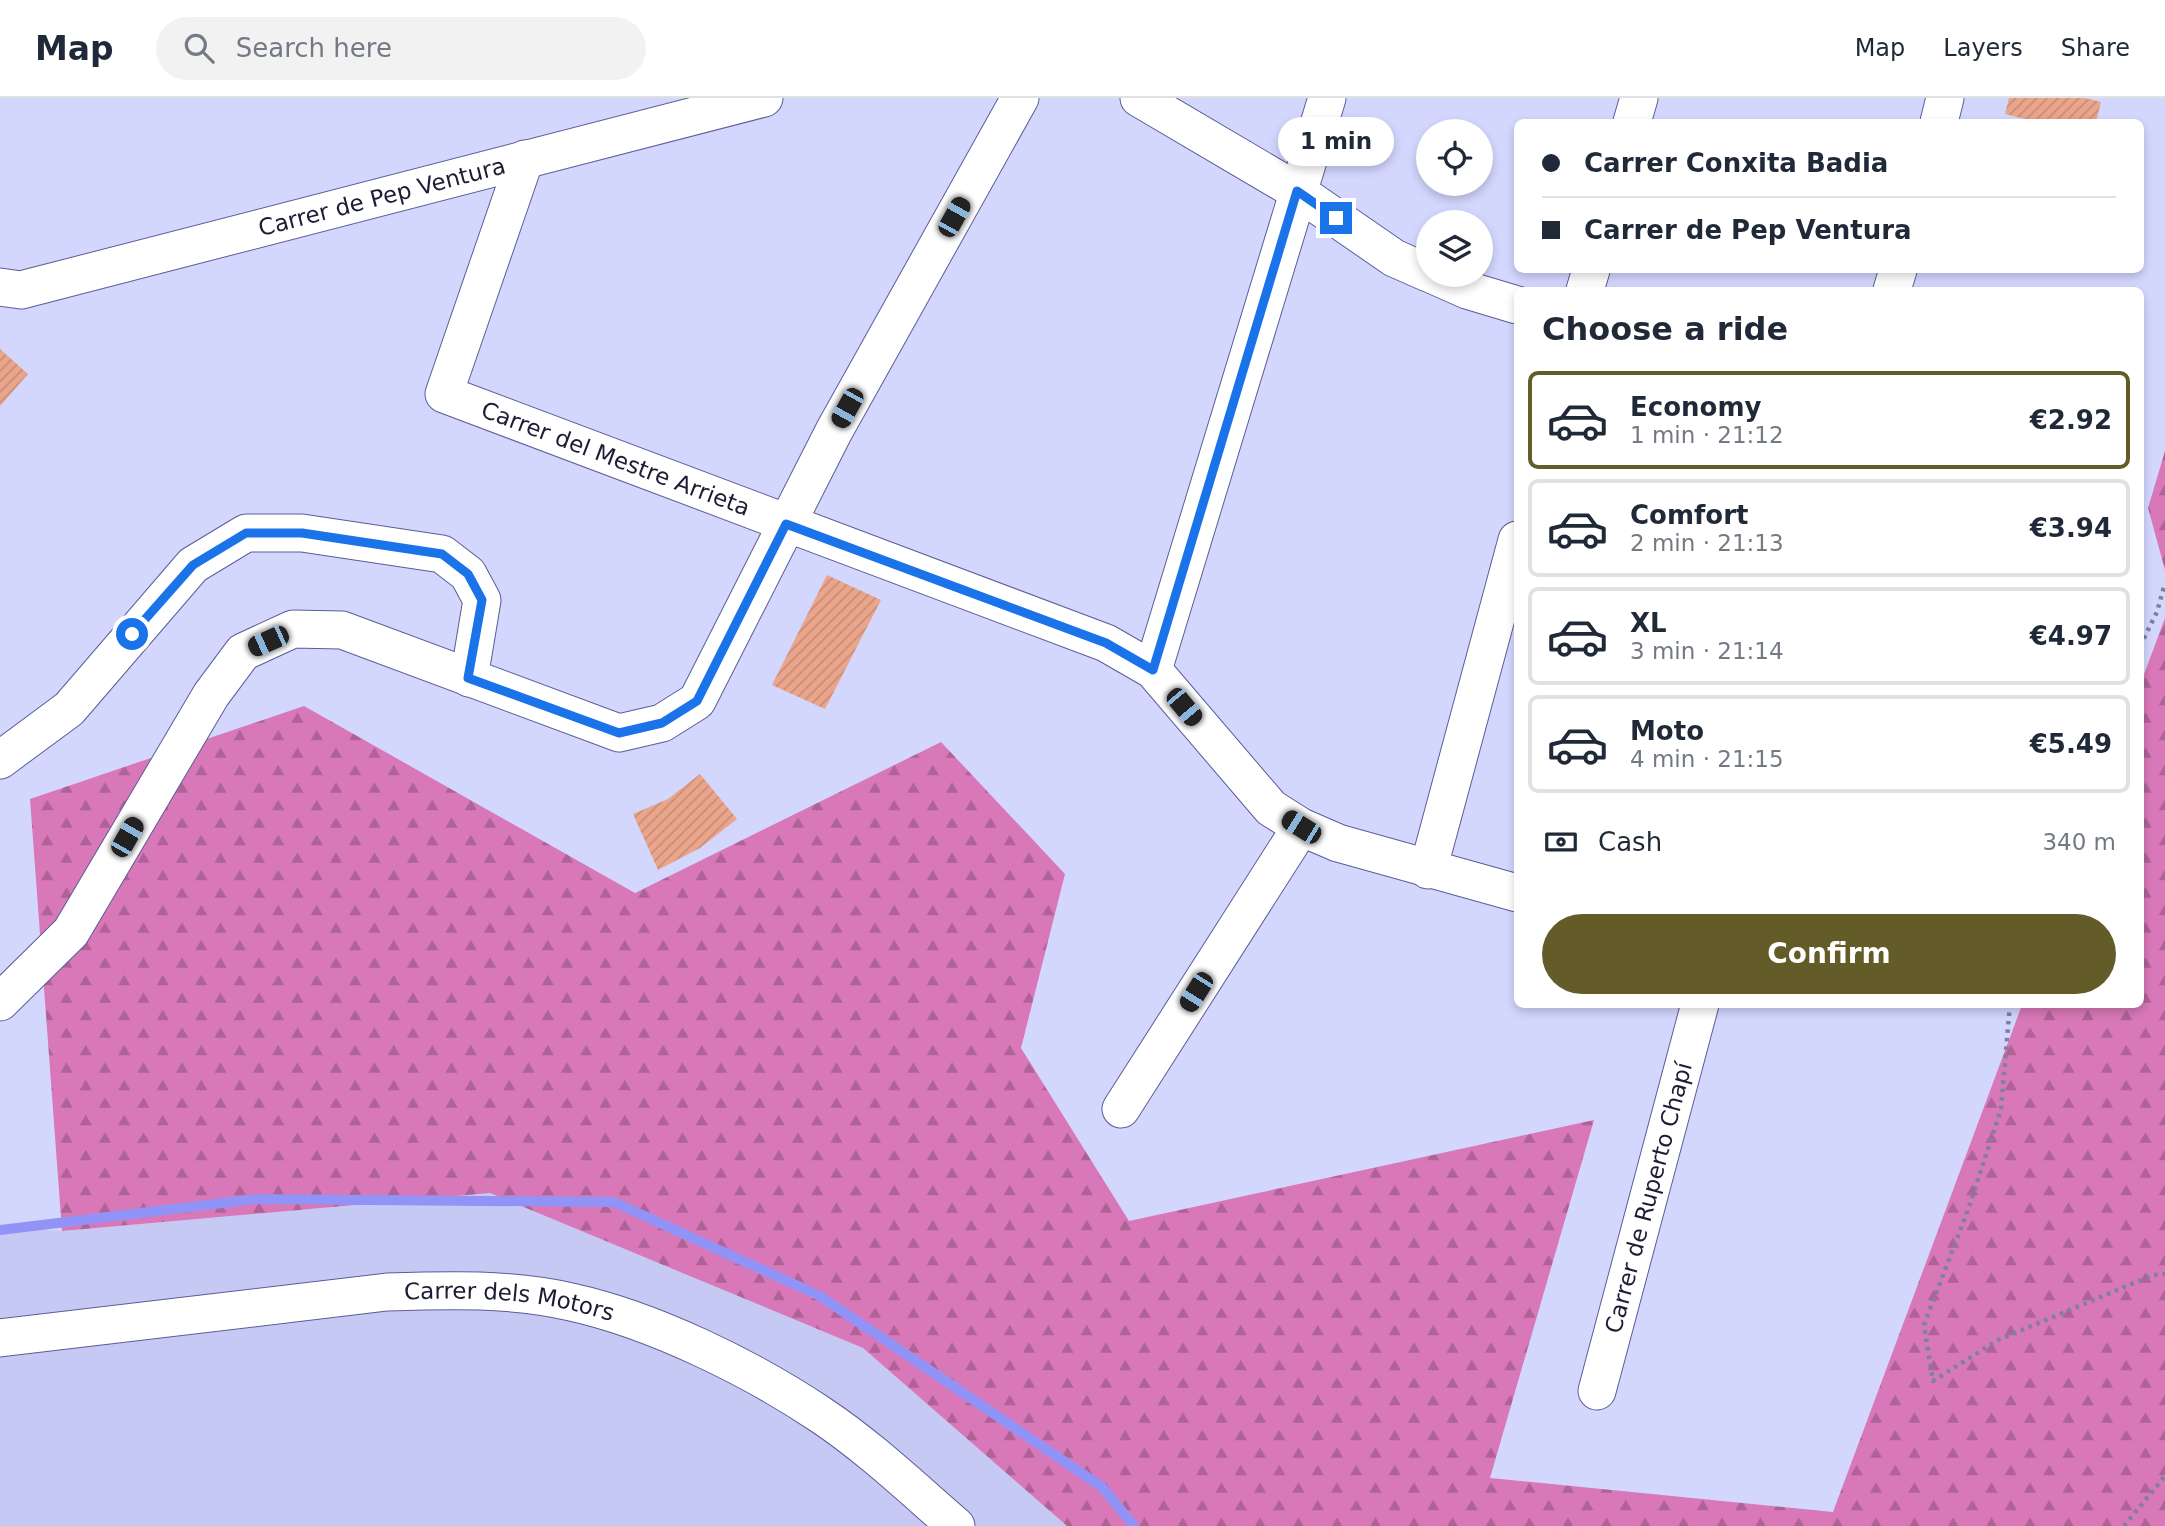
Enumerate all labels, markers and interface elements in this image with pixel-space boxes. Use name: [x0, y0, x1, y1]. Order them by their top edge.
search box: [156, 17, 646, 80]
text: Map: [35, 29, 114, 68]
icon: search: [180, 29, 218, 67]
text: Search here: [236, 33, 392, 63]
text: Map: [1855, 34, 1905, 62]
text: Layers: [1943, 34, 2023, 62]
text: Share: [2061, 34, 2130, 62]
callout: 1 min: [1278, 116, 1394, 166]
map controls: [1416, 119, 1493, 287]
button: locate: [1416, 119, 1493, 196]
text: 1 min: [1300, 128, 1372, 154]
text: Carrer Conxita Badia: [1584, 148, 1888, 178]
street label: Carrer de Pep Ventura: [256, 152, 508, 241]
car: [935, 194, 974, 240]
route end: [1320, 202, 1352, 234]
button: layers: [1416, 210, 1493, 287]
text: Carrer de Pep Ventura: [1584, 215, 1912, 245]
text: Choose a ride: [1542, 310, 1788, 348]
car: [828, 385, 867, 431]
icon: car: [1546, 389, 1609, 452]
text: Economy: [1630, 392, 1761, 422]
street label: Carrer del Mestre Arrieta: [478, 396, 754, 521]
text: €2.92: [2030, 405, 2112, 435]
text: 1 min · 21:12: [1630, 422, 1784, 448]
icon: car: [1546, 497, 1609, 560]
text: Comfort: [1630, 500, 1748, 530]
text: €3.94: [2030, 513, 2112, 543]
text: 2 min · 21:13: [1630, 530, 1784, 556]
icon: car: [1546, 605, 1609, 668]
text: XL: [1630, 608, 1667, 638]
route start: [116, 618, 148, 650]
text: €4.97: [2030, 621, 2112, 651]
car: [245, 623, 292, 659]
text: 3 min · 21:14: [1630, 638, 1784, 664]
car: [1163, 684, 1206, 730]
icon: car: [1546, 713, 1609, 776]
text: Moto: [1630, 716, 1704, 746]
text: €5.49: [2030, 729, 2112, 759]
text: 4 min · 21:15: [1630, 746, 1784, 772]
car: [1278, 807, 1325, 847]
car: [108, 814, 147, 860]
icon: cash: [1542, 823, 1580, 861]
text: Cash: [1598, 827, 1662, 857]
text: 340 m: [2042, 829, 2116, 855]
button: Confirm: [1542, 914, 2116, 994]
car: [1176, 969, 1217, 1015]
street label: Carrer de Ruperto Chapí: [1600, 1059, 1697, 1336]
street label: Carrer dels Motors: [404, 1278, 618, 1326]

